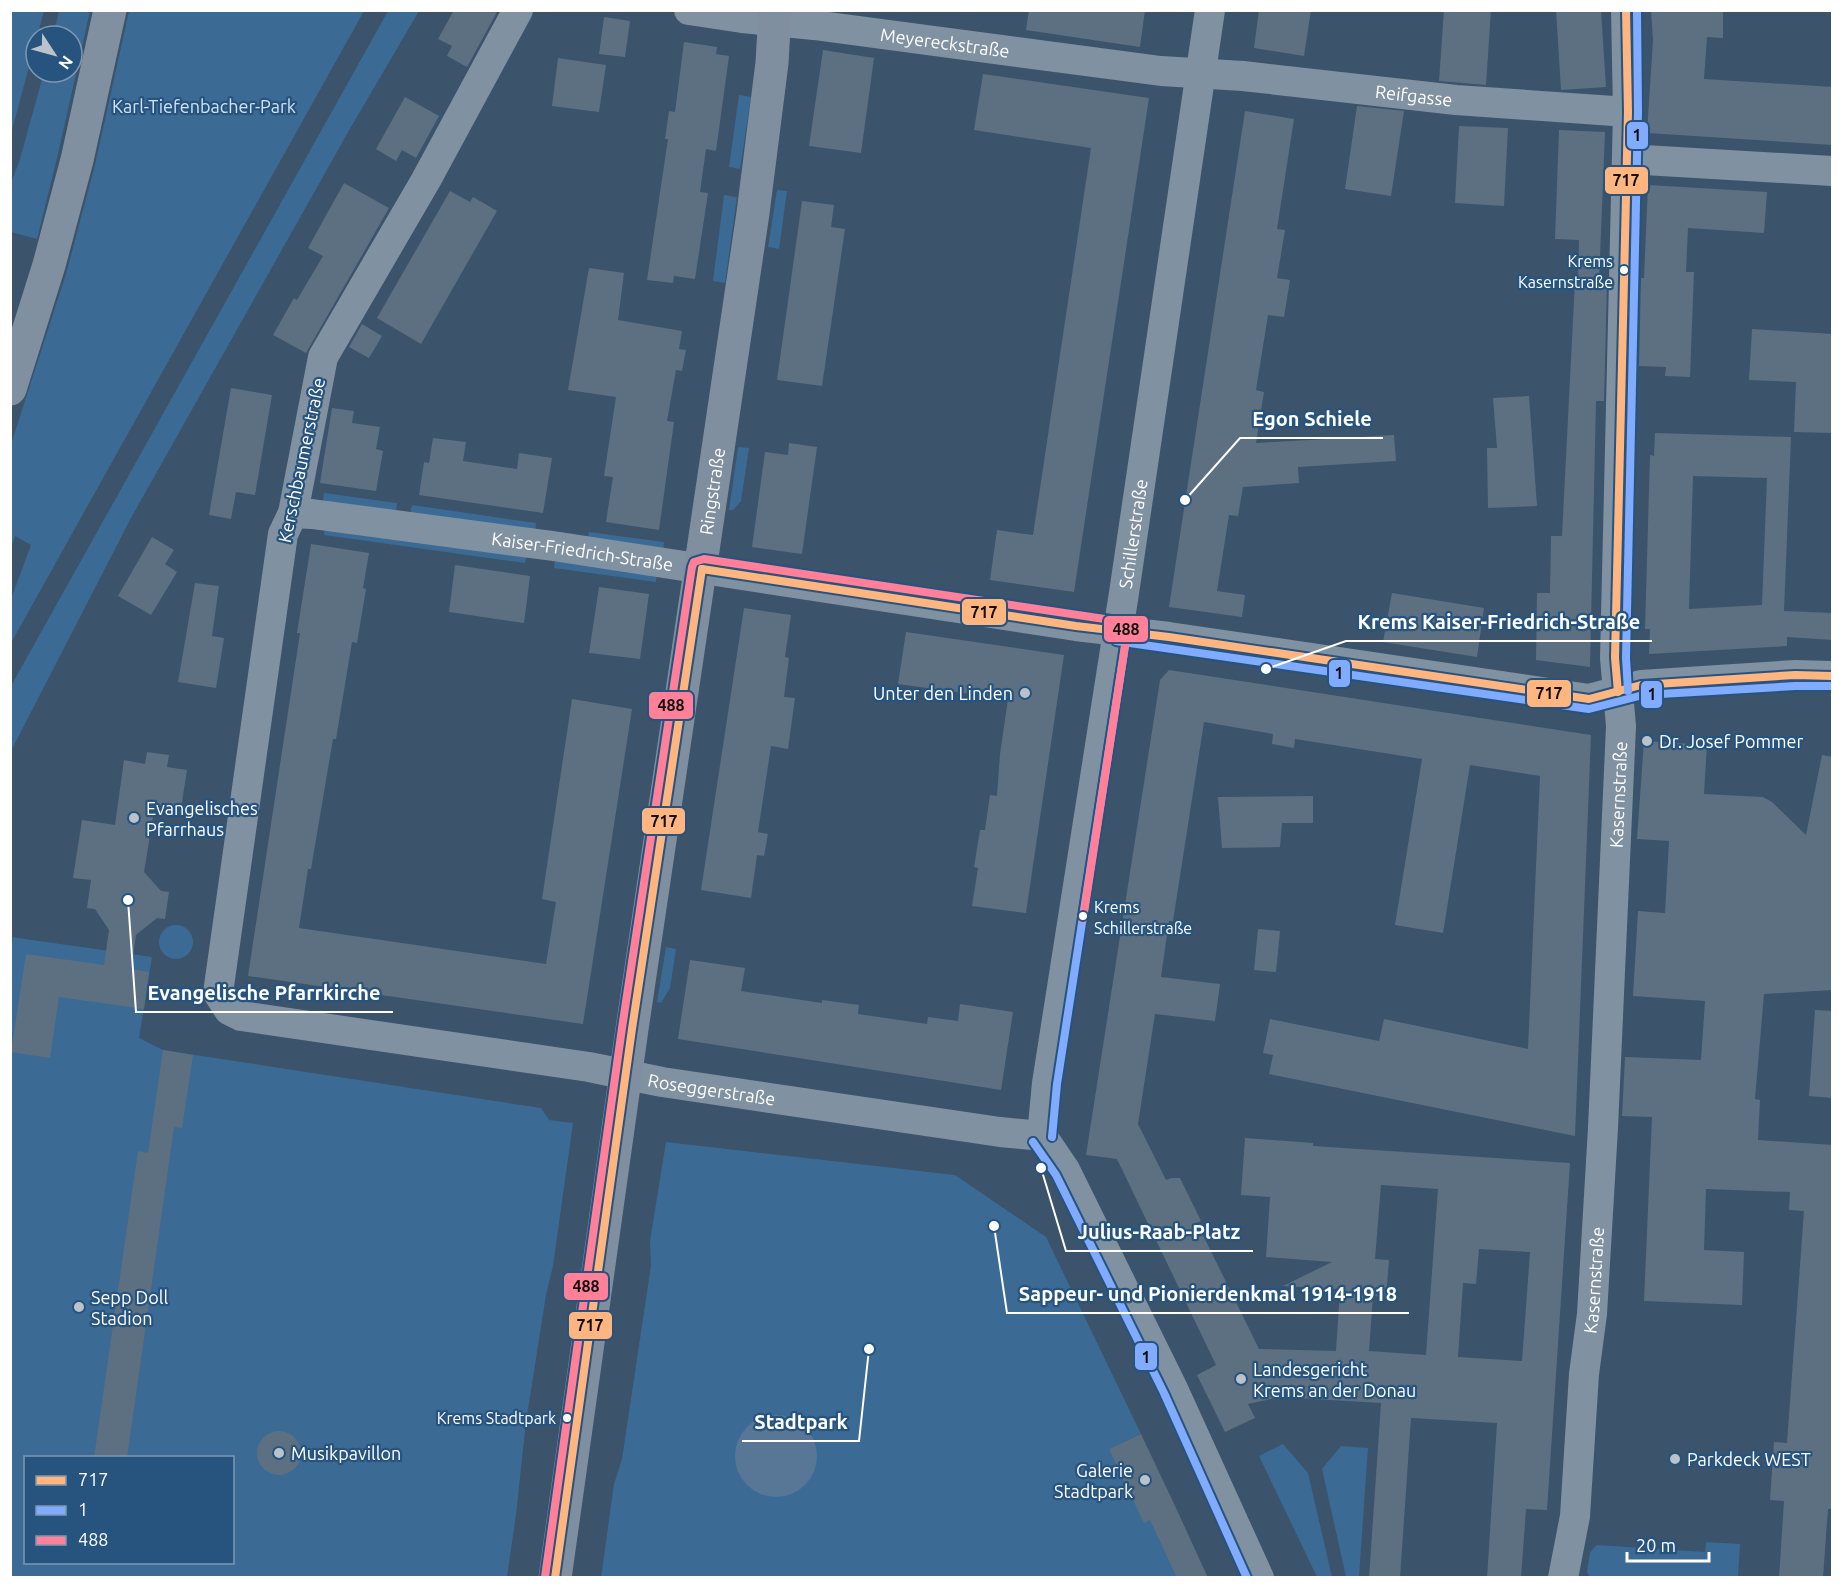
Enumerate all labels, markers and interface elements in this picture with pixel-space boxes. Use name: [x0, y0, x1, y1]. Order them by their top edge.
north arrow: [24, 24, 84, 84]
street label: Meyereckstraße: [879, 24, 1011, 61]
text: N: [55, 53, 77, 73]
street label: Reifgasse: [1374, 81, 1453, 110]
park label: Karl-Tiefenbacher-Park: [112, 96, 296, 116]
line badge: 1: [1626, 121, 1649, 150]
text: 1: [1632, 126, 1642, 144]
line badge: 717: [1604, 166, 1649, 195]
text: 717: [1612, 171, 1640, 189]
place label: Krems Kasernstraße: [1518, 252, 1613, 291]
marker: Krems Kasernstraße: [1618, 264, 1630, 276]
street label: Kerschbaumerstraße: [274, 376, 328, 544]
callout: Egon Schiele: [1240, 400, 1383, 438]
text: Egon Schiele: [1252, 407, 1372, 430]
street label: Ringstraße: [695, 446, 728, 536]
street label: Schillerstraße: [1115, 478, 1151, 590]
street label: Kaiser-Friedrich-Straße: [490, 528, 675, 574]
line badge: 717: [961, 598, 1007, 626]
text: 717: [970, 603, 998, 621]
callout: Krems Kaiser-Friedrich-Straße: [1346, 603, 1652, 641]
text: Krems Kaiser-Friedrich-Straße: [1358, 610, 1640, 633]
line badge: 488: [1103, 615, 1149, 643]
text: 488: [1112, 620, 1140, 638]
line badge: 1: [1328, 659, 1351, 688]
text: 1: [1334, 664, 1344, 682]
line badge: 717: [1526, 679, 1572, 708]
line badge: 1: [1640, 680, 1663, 709]
place label: Unter den Linden: [873, 683, 1013, 703]
text: 717: [1535, 684, 1563, 702]
text: 1: [1647, 685, 1657, 703]
marker: Unter den Linden: [1018, 686, 1032, 700]
line badge: 488: [648, 691, 694, 720]
text: 488: [657, 696, 685, 714]
place label: Dr. Josef Pommer: [1659, 731, 1803, 751]
marker: Dr. Josef Pommer: [1640, 734, 1654, 748]
street label: Kasernstraße: [1606, 741, 1630, 848]
place label: Evangelisches Pfarrhaus: [146, 798, 258, 839]
line badge: 717: [641, 807, 686, 835]
marker: Evangelisches Pfarrhaus: [127, 811, 141, 825]
text: 717: [650, 812, 678, 830]
place label: Krems Schillerstraße: [1094, 898, 1192, 937]
marker: Krems Schillerstraße: [1077, 910, 1089, 922]
callout: Evangelische Pfarrkirche: [136, 974, 393, 1012]
text: Evangelische Pfarrkirche: [147, 981, 381, 1004]
street label: Roseggerstraße: [646, 1069, 777, 1109]
callout: Julius-Raab-Platz: [1066, 1213, 1253, 1251]
text: Julius-Raab-Platz: [1078, 1220, 1241, 1243]
street label: Kasernstraße: [1580, 1226, 1607, 1335]
line badge: 488: [563, 1272, 609, 1301]
callout: Sappeur- und Pionierdenkmal 1914-1918: [1007, 1275, 1409, 1313]
text: 488: [572, 1277, 600, 1295]
text: Sappeur- und Pionierdenkmal 1914-1918: [1019, 1282, 1397, 1305]
place label: Sepp Doll Stadion: [91, 1287, 169, 1328]
marker: Sepp Doll Stadion: [72, 1300, 86, 1314]
line badge: 717: [568, 1311, 613, 1340]
text: 717: [576, 1316, 604, 1334]
line badge: 1: [1134, 1342, 1158, 1371]
text: 1: [1141, 1348, 1151, 1366]
place label: Landesgericht Krems an der Donau: [1253, 1359, 1416, 1400]
marker: Landesgericht Krems an der Donau: [1234, 1372, 1248, 1386]
callout: Stadtpark: [742, 1403, 859, 1441]
place label: Krems Stadtpark: [437, 1409, 556, 1427]
text: Stadtpark: [754, 1410, 848, 1433]
marker: Krems Stadtpark: [561, 1412, 573, 1424]
place label: Musikpavillon: [291, 1443, 401, 1463]
marker: Musikpavillon: [272, 1446, 286, 1460]
place label: Parkdeck WEST: [1687, 1449, 1811, 1469]
marker: Parkdeck WEST: [1668, 1452, 1682, 1466]
legend: [24, 1456, 234, 1564]
place label: Galerie Stadtpark: [1054, 1460, 1133, 1501]
text: 717: [78, 1469, 108, 1489]
marker: Galerie Stadtpark: [1138, 1473, 1152, 1487]
text: 1: [78, 1499, 88, 1519]
scale bar: [1627, 1525, 1710, 1563]
text: 488: [78, 1529, 108, 1549]
text: 20 m: [1636, 1535, 1676, 1555]

